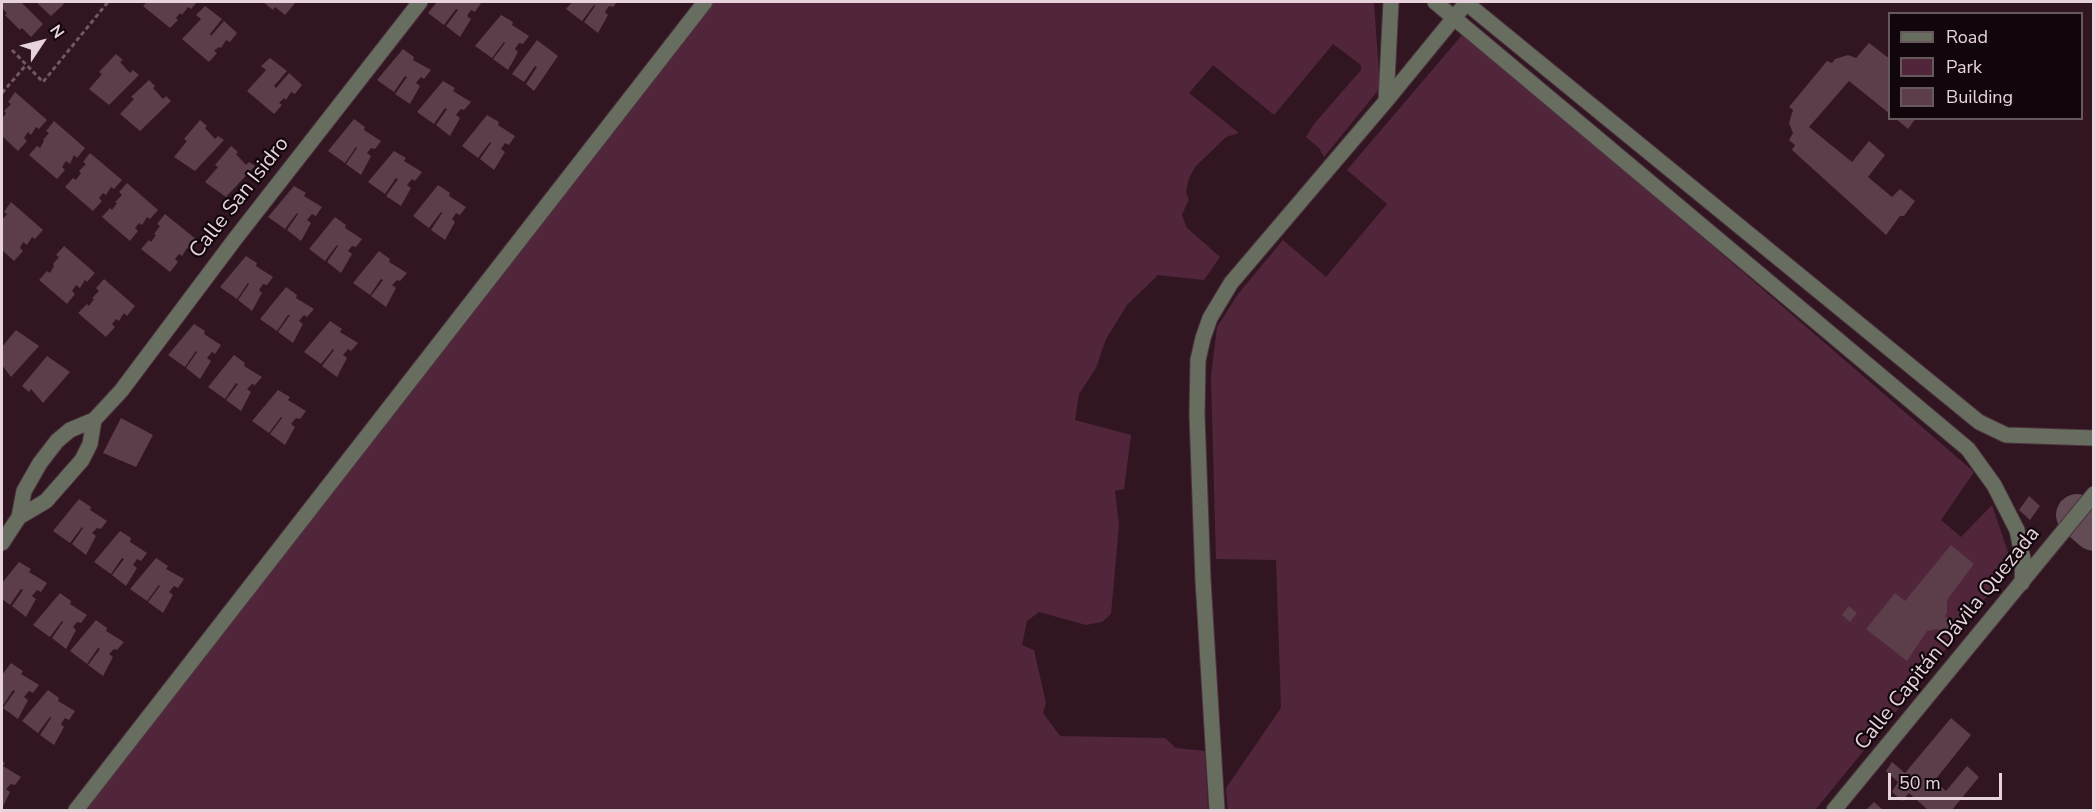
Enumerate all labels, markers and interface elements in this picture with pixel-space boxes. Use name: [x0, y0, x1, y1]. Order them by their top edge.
north arrow: [12, 12, 72, 72]
legend: [1888, 12, 2083, 120]
text: N: [44, 20, 69, 43]
text: Road: [1946, 25, 1988, 49]
text: Park: [1946, 55, 1982, 79]
text: Building: [1946, 85, 2013, 109]
street label: Calle San Isidro: [185, 132, 295, 264]
street label: Calle Capitán Dávila Quezada: [1850, 522, 2046, 756]
scale bar: [1891, 761, 2005, 799]
text: 50 m: [1899, 771, 1941, 795]

